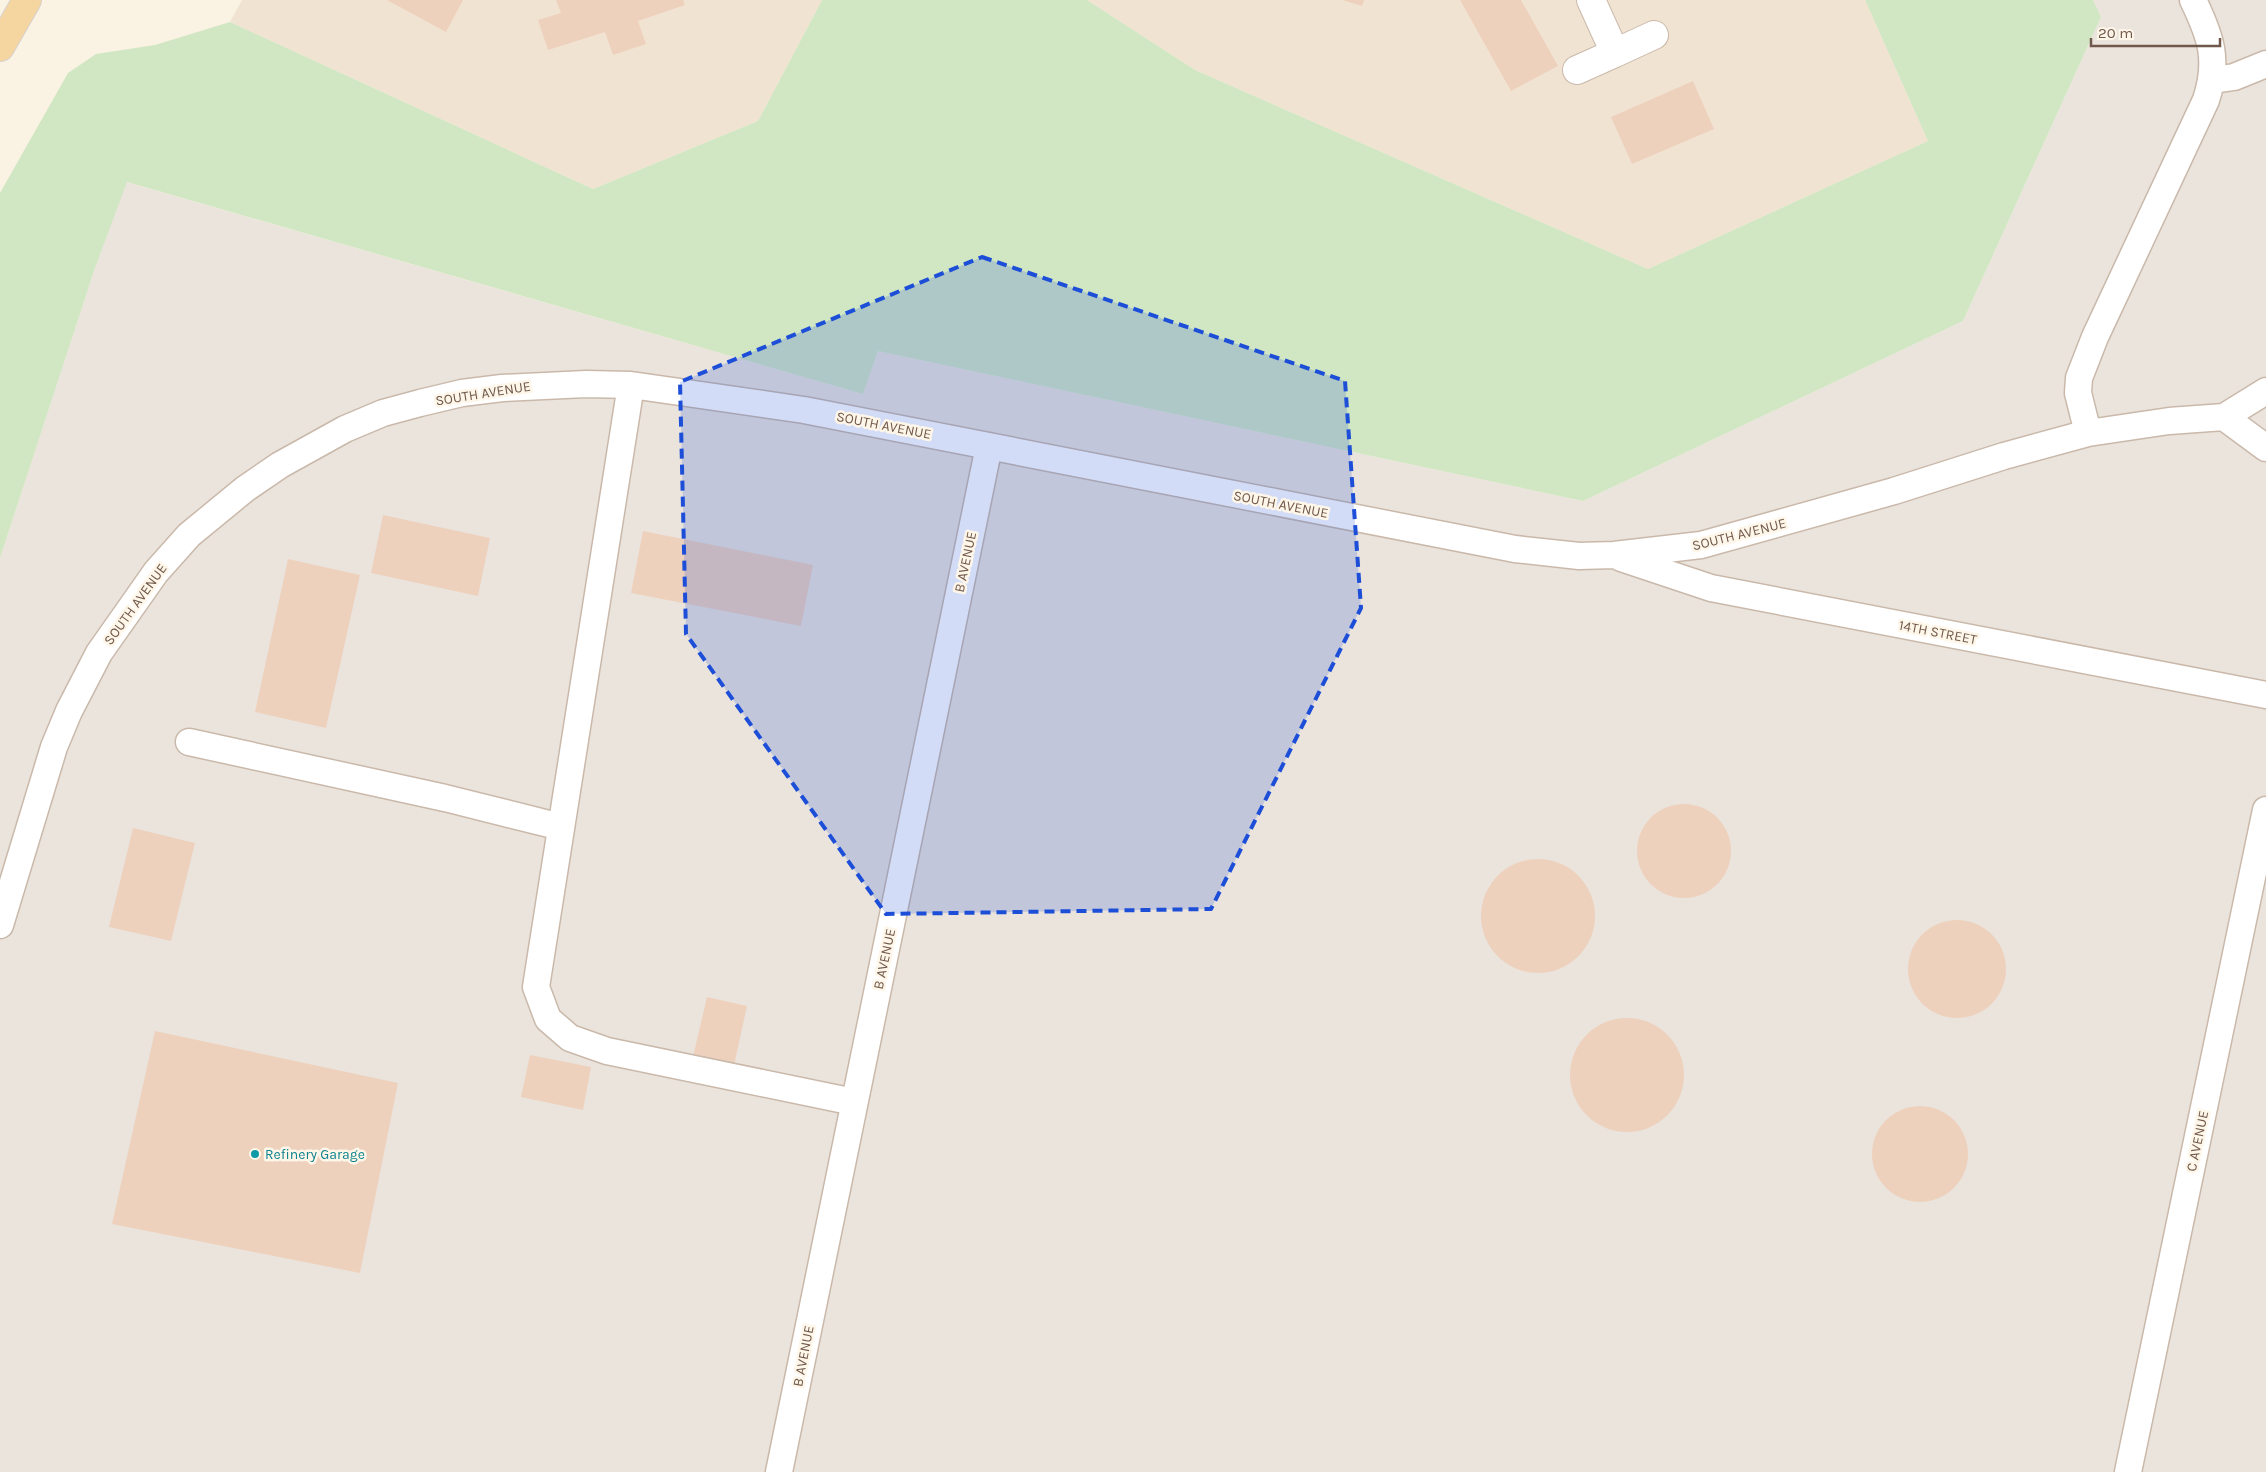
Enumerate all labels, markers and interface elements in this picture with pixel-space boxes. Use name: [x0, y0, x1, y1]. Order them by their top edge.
scale bar: [2091, 15, 2220, 47]
text: 20 m: [2098, 24, 2133, 42]
street label: SOUTH AVENUE: [434, 378, 532, 409]
street label: SOUTH AVENUE: [835, 408, 933, 443]
street label: SOUTH AVENUE: [1232, 487, 1330, 522]
street label: SOUTH AVENUE: [1690, 515, 1788, 554]
street label: B AVENUE: [951, 530, 980, 594]
street label: SOUTH AVENUE: [100, 560, 171, 648]
street label: 14TH STREET: [1898, 617, 1978, 648]
street label: B AVENUE: [870, 927, 899, 991]
street label: C AVENUE: [2183, 1109, 2212, 1173]
place label: Refinery Garage: [265, 1146, 365, 1163]
marker: Refinery Garage: [249, 1148, 261, 1160]
street label: B AVENUE: [789, 1324, 818, 1388]

